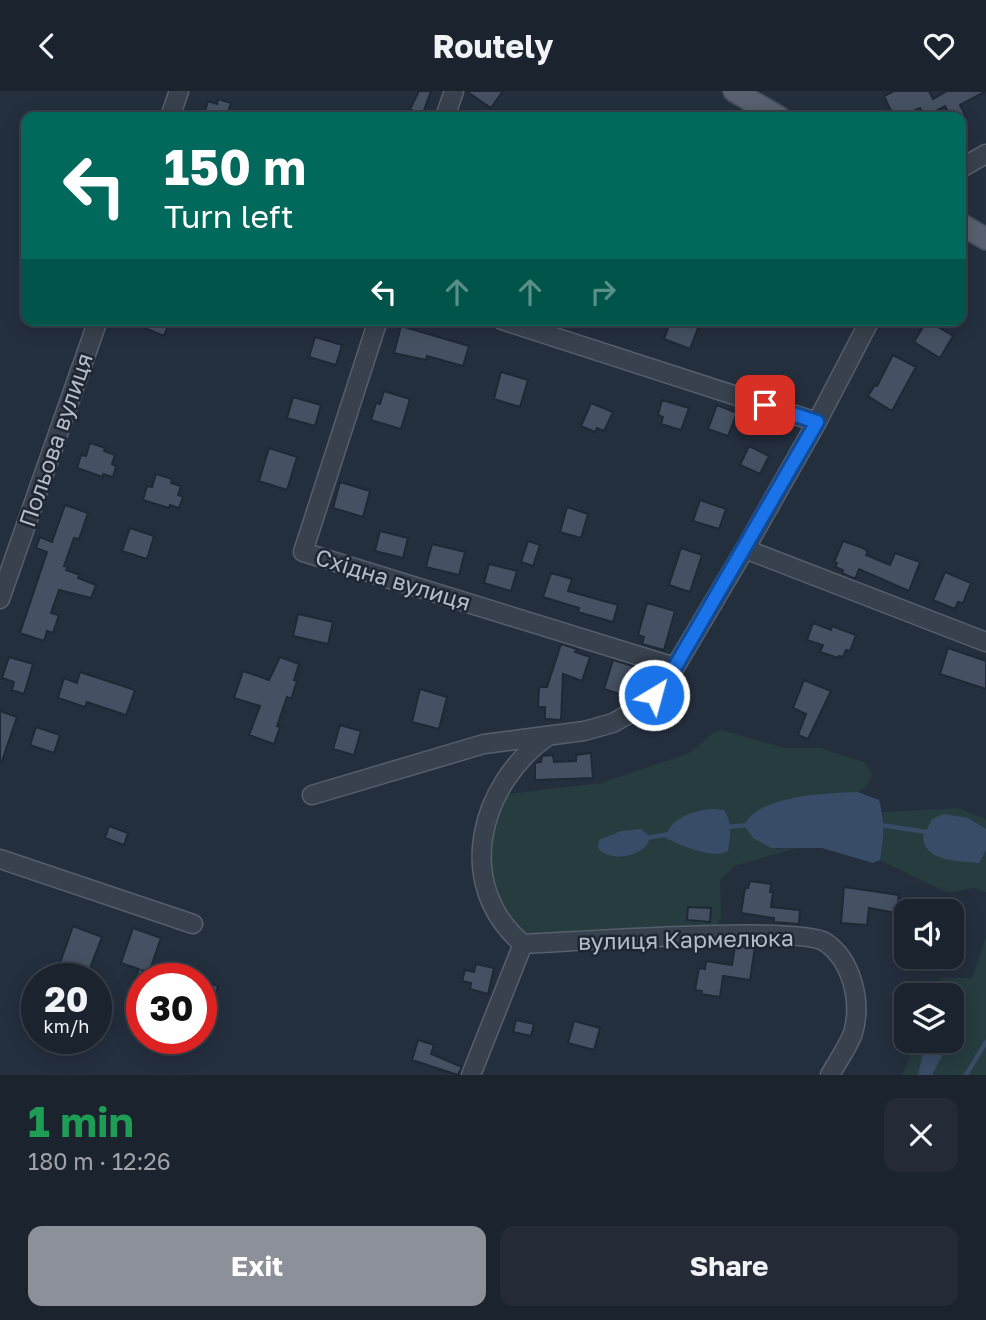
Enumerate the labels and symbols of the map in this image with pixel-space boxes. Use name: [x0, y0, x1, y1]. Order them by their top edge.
street label: Польова вулиця: [12, 349, 98, 530]
pin: [735, 375, 795, 435]
street label: Східна вулиця: [312, 542, 474, 616]
position arrow: [617, 658, 691, 732]
street label: вулиця Кармелюка: [578, 923, 794, 955]
speed limit sign: 30: [126, 963, 217, 1054]

